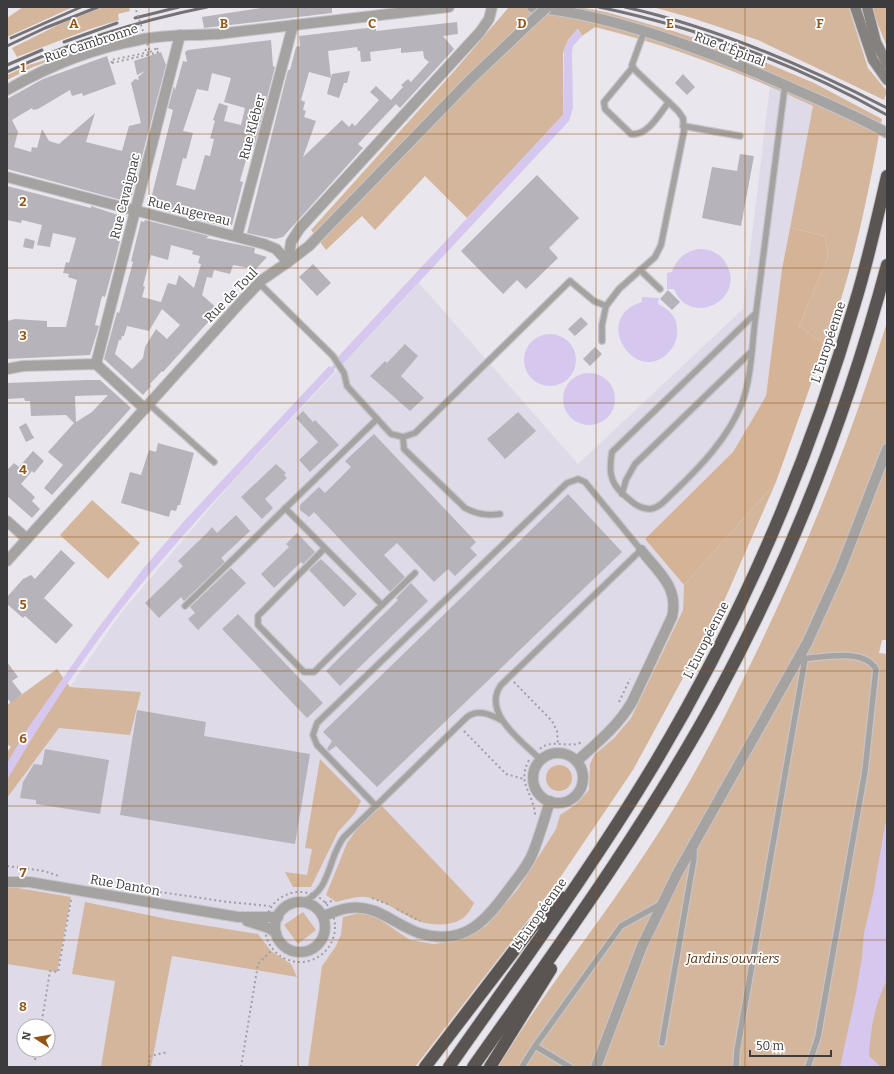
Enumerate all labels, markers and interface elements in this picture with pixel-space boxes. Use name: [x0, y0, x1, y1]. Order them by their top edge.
text: A: [69, 16, 79, 31]
text: B: [220, 16, 228, 31]
text: C: [368, 16, 376, 31]
text: D: [517, 16, 527, 31]
text: E: [666, 16, 674, 31]
text: F: [816, 16, 824, 31]
street label: Rue Cambronne: [42, 21, 140, 65]
street label: Rue d'Épinal: [692, 29, 768, 70]
text: 1: [20, 60, 26, 75]
street label: Rue Kléber: [236, 93, 268, 161]
street label: Rue Cavaignac: [107, 151, 143, 240]
street label: Rue Augereau: [146, 193, 232, 229]
text: 2: [19, 194, 27, 209]
street label: Rue de Toul: [201, 265, 261, 325]
street label: L'Européenne: [808, 299, 848, 385]
text: 3: [19, 328, 27, 343]
text: 4: [19, 462, 27, 477]
text: 5: [19, 597, 27, 612]
street label: L'Européenne: [680, 599, 732, 681]
text: 6: [19, 731, 27, 746]
text: 7: [20, 865, 27, 880]
street label: Rue Danton: [89, 871, 162, 899]
street label: L'Européenne: [509, 875, 569, 953]
park label: Jardins ouvriers: [685, 951, 780, 966]
text: 8: [19, 999, 27, 1014]
north arrow: [16, 1018, 56, 1058]
text: N: [19, 1030, 34, 1042]
scale bar: [750, 1032, 831, 1058]
text: 50 m: [756, 1039, 785, 1053]

